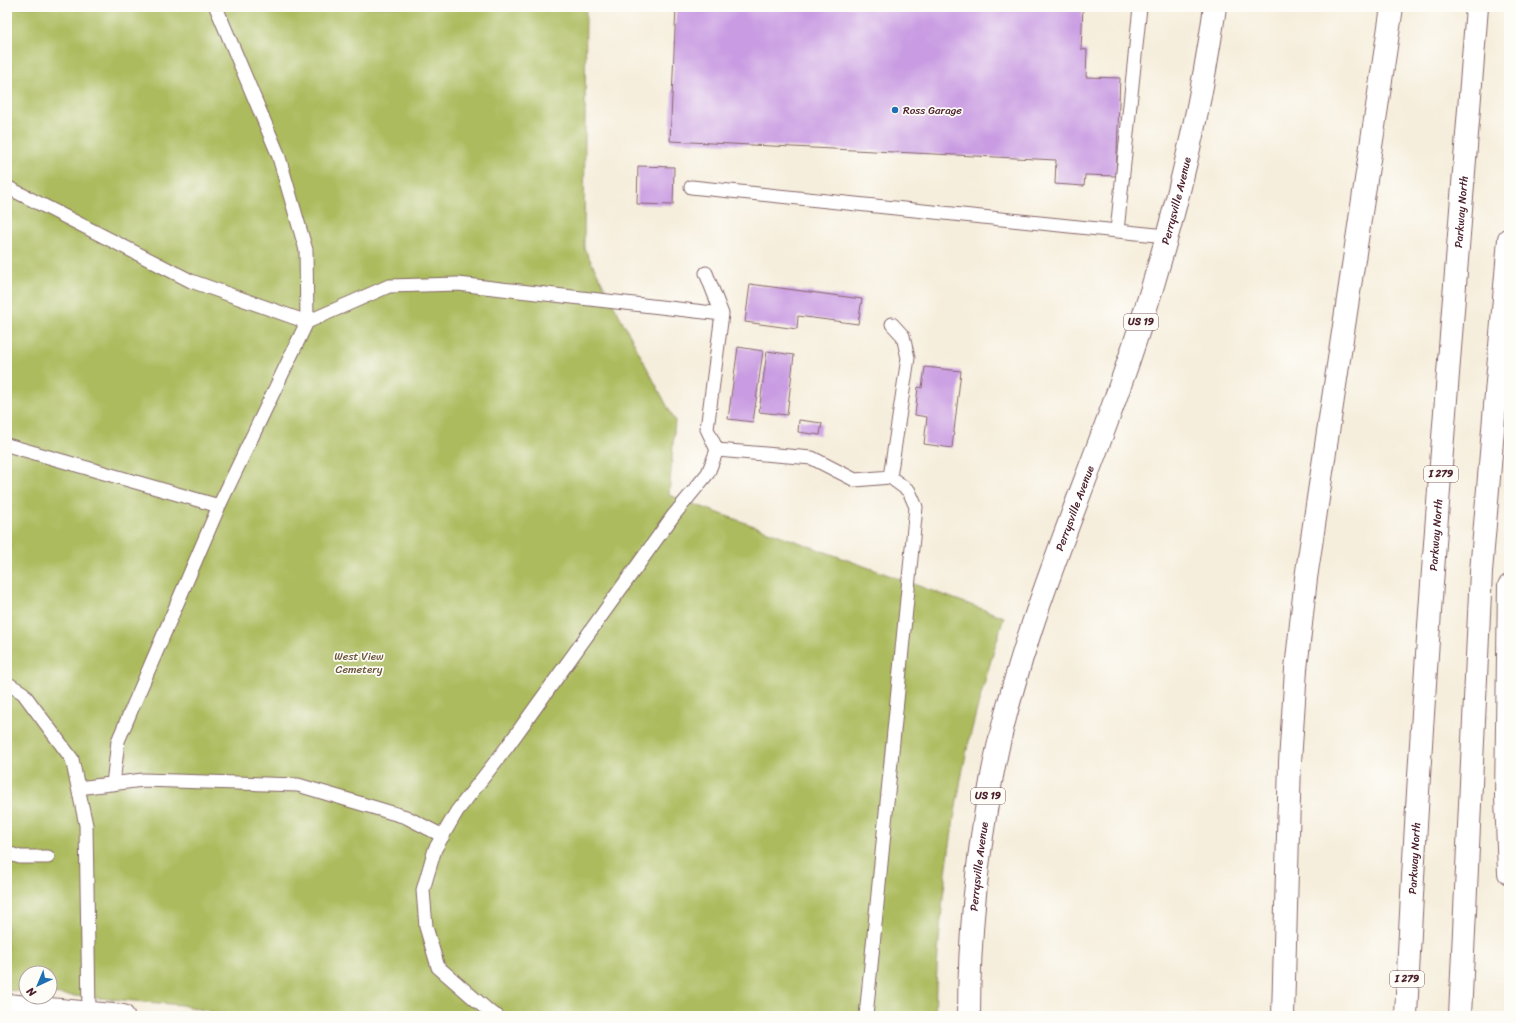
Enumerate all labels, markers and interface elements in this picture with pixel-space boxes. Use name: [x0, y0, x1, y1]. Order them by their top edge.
place label: Ross Garage: [903, 101, 962, 120]
marker: Ross Garage: [890, 105, 900, 115]
street label: Perrysville Avenue: [1156, 154, 1196, 247]
street label: Parkway North: [1448, 175, 1473, 249]
road number: US 19: [1124, 314, 1158, 330]
street label: Perrysville Avenue: [1050, 462, 1100, 554]
road number: I 279: [1424, 466, 1458, 482]
street label: Parkway North: [1423, 498, 1448, 572]
park label: West View Cemetery: [334, 647, 384, 679]
road number: US 19: [971, 788, 1005, 804]
street label: Perrysville Avenue: [964, 820, 994, 912]
street label: Parkway North: [1403, 821, 1426, 895]
north arrow: [18, 965, 58, 1005]
road number: I 279: [1390, 971, 1424, 987]
text: N: [22, 982, 41, 1002]

